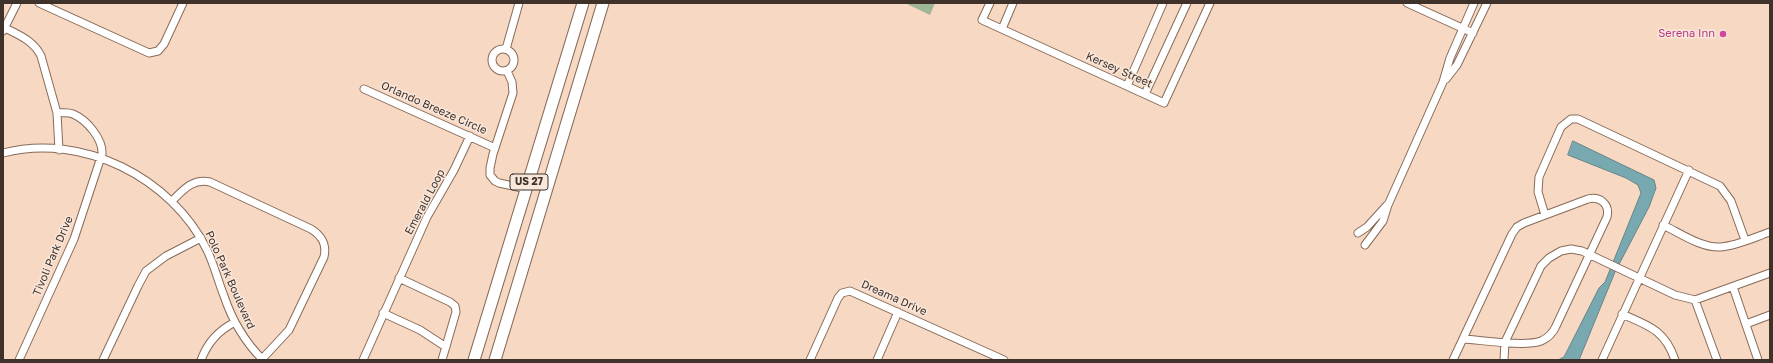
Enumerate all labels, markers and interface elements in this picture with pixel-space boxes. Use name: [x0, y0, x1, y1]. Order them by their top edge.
place label: Serena Inn: [1658, 27, 1715, 41]
marker: Serena Inn: [1718, 29, 1728, 39]
street label: Kersey Street: [1084, 49, 1154, 91]
street label: Orlando Breeze Circle: [379, 79, 489, 137]
street label: Emerald Loop: [402, 167, 448, 237]
road number: US 27: [510, 174, 548, 190]
street label: Tivoli Park Drive: [30, 214, 76, 298]
street label: Polo Park Boulevard: [202, 229, 258, 331]
street label: Dreama Drive: [859, 278, 929, 318]

